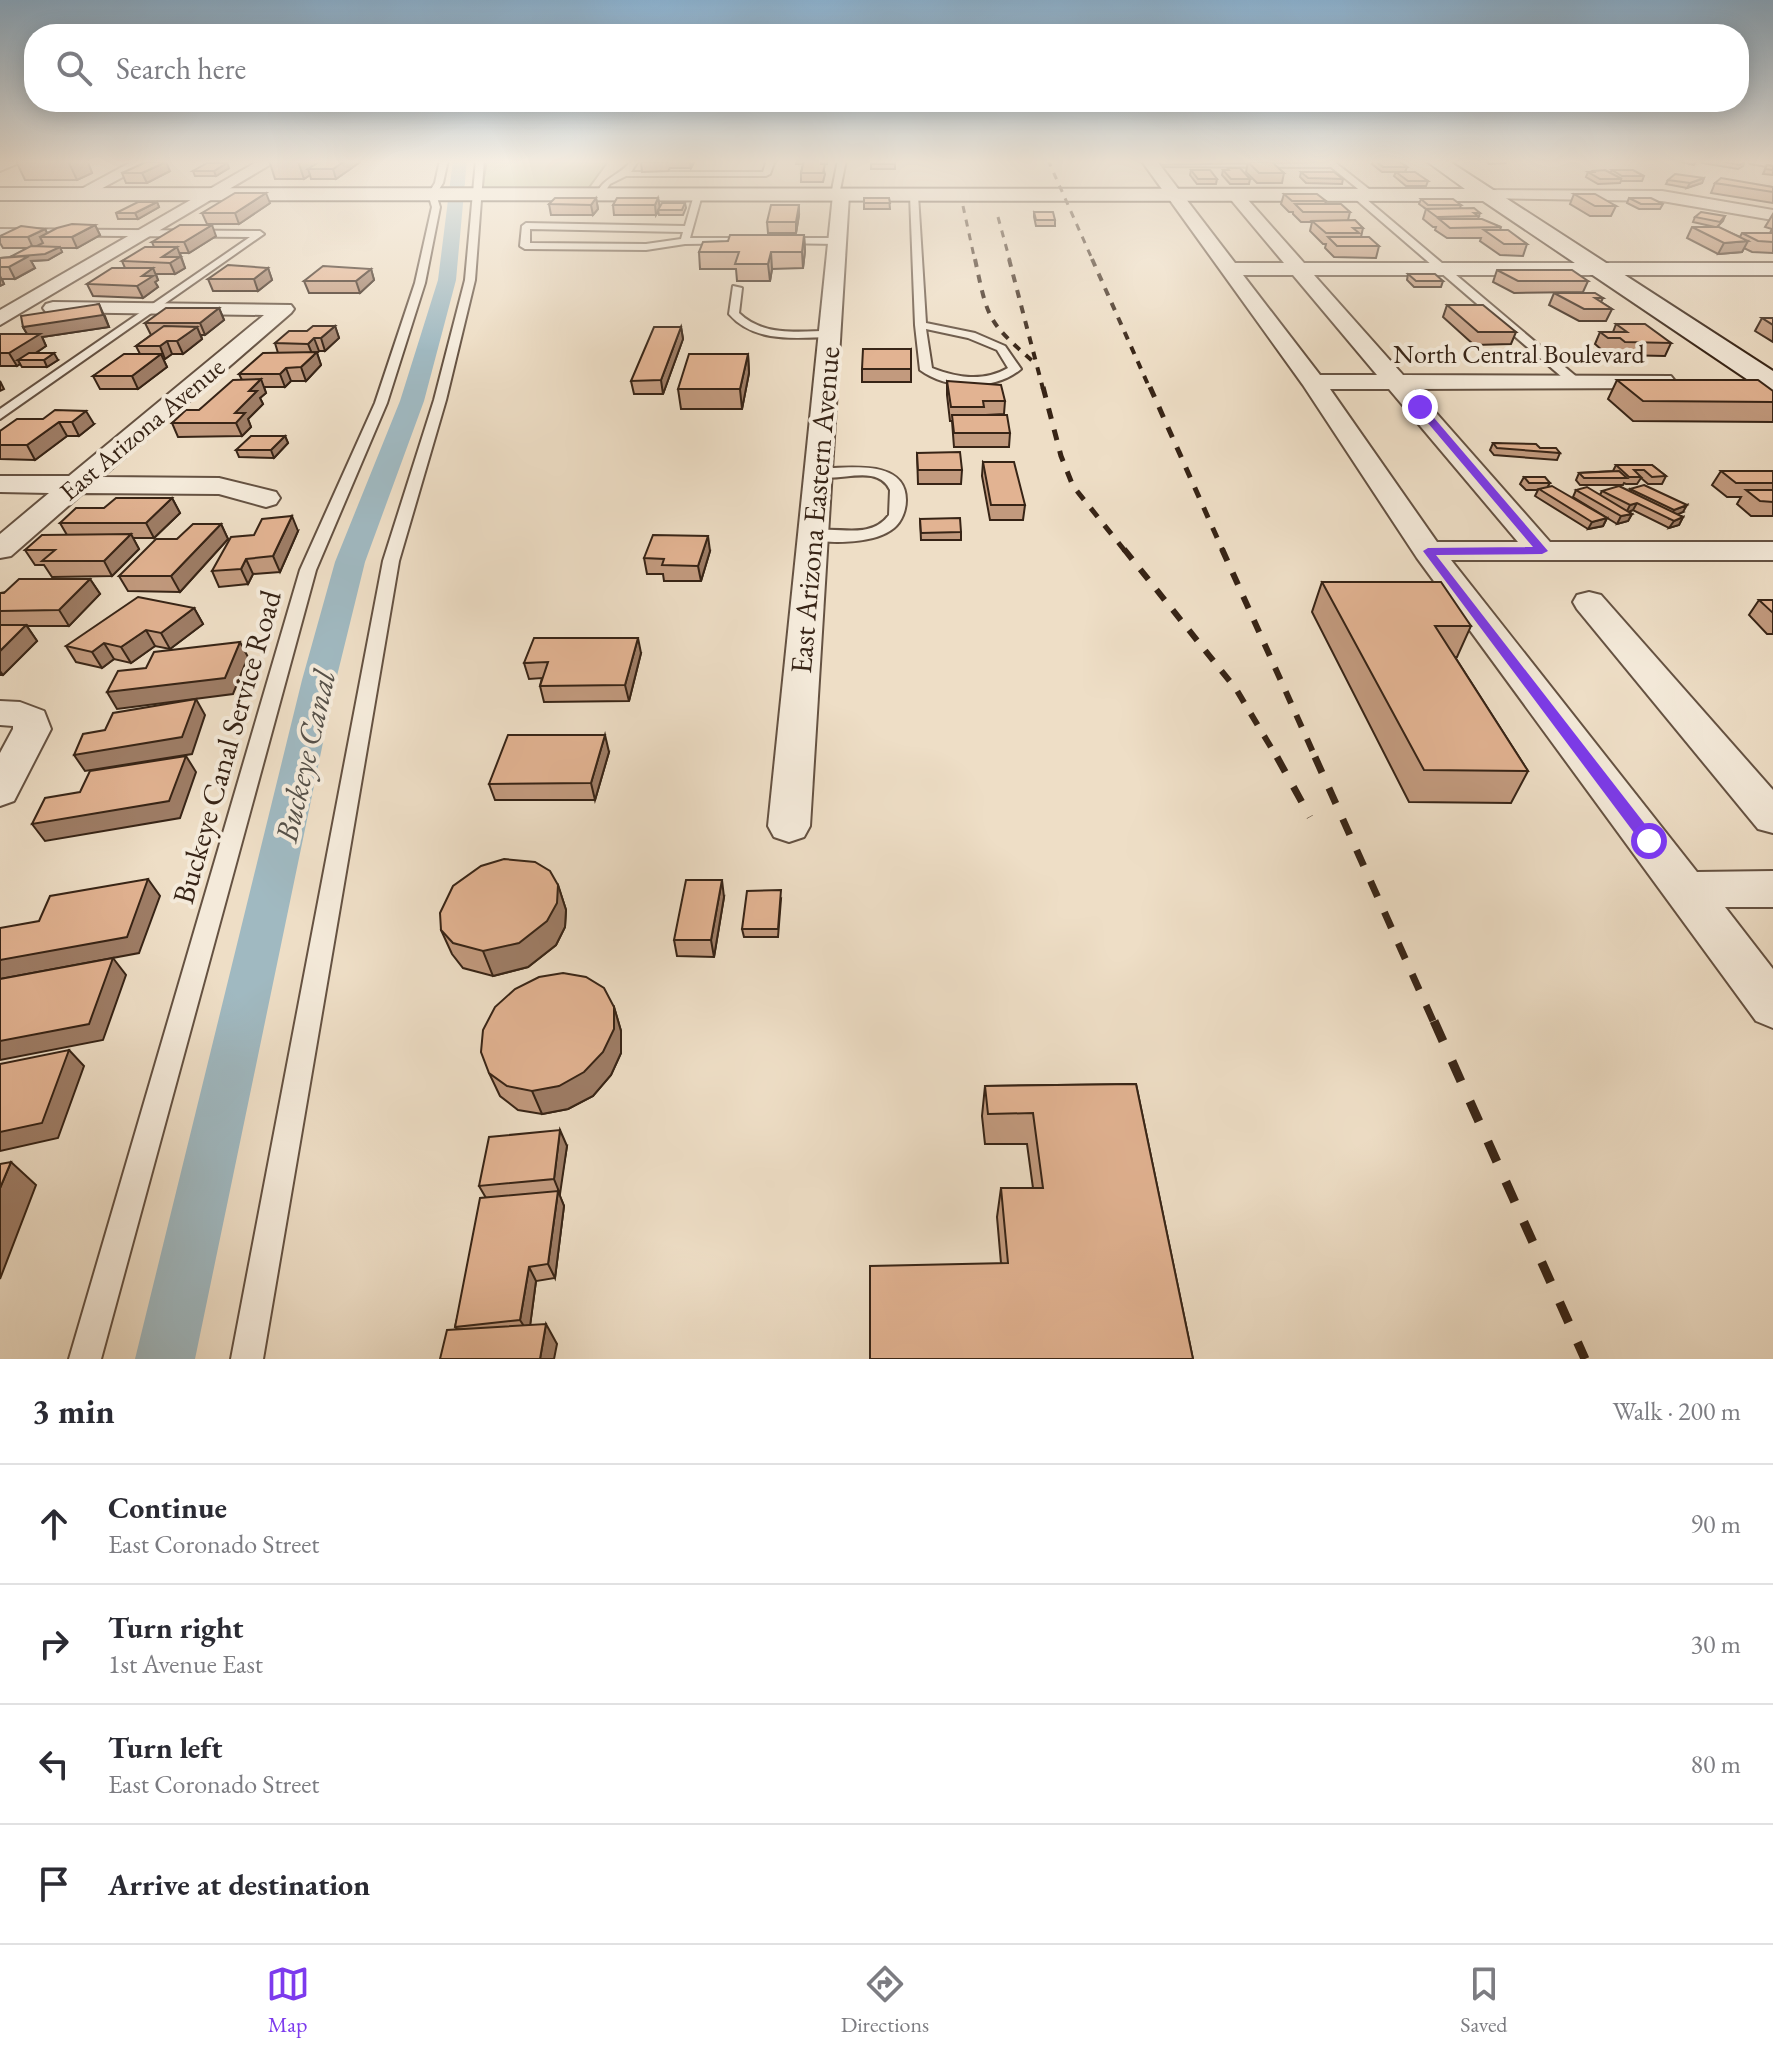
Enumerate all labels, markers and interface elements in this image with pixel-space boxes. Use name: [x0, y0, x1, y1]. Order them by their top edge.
search box: [24, 24, 1749, 112]
icon: search: [52, 46, 96, 90]
text: Search here: [116, 49, 246, 88]
street label: North Central Boulevard: [1393, 337, 1645, 371]
street label: East Arizona Eastern Avenue: [781, 345, 848, 675]
street label: East Arizona Avenue: [52, 350, 232, 508]
route end: [1402, 389, 1438, 425]
street label: Buckeye Canal Service Road: [163, 585, 290, 908]
water label: Buckeye Canal: [265, 665, 345, 847]
route start: [1631, 823, 1667, 859]
text: 3 min: [32, 1389, 115, 1433]
text: Walk · 200 m: [1613, 1394, 1741, 1428]
text: Continue: [108, 1488, 227, 1527]
icon: ahead: [32, 1502, 76, 1546]
text: 90 m: [1691, 1507, 1741, 1541]
text: East Coronado Street: [108, 1527, 319, 1561]
text: Turn right: [108, 1608, 244, 1647]
icon: right: [32, 1622, 76, 1666]
text: 30 m: [1691, 1627, 1741, 1661]
text: 1st Avenue East: [108, 1647, 263, 1681]
text: Turn left: [108, 1728, 222, 1767]
icon: left: [32, 1742, 76, 1786]
text: 80 m: [1691, 1747, 1741, 1781]
text: East Coronado Street: [108, 1767, 319, 1801]
icon: arrive: [32, 1862, 76, 1906]
text: Arrive at destination: [108, 1865, 370, 1904]
tab: Map: [266, 1962, 310, 2039]
tab: Directions: [841, 1962, 929, 2039]
tab: Saved: [1460, 1962, 1507, 2039]

